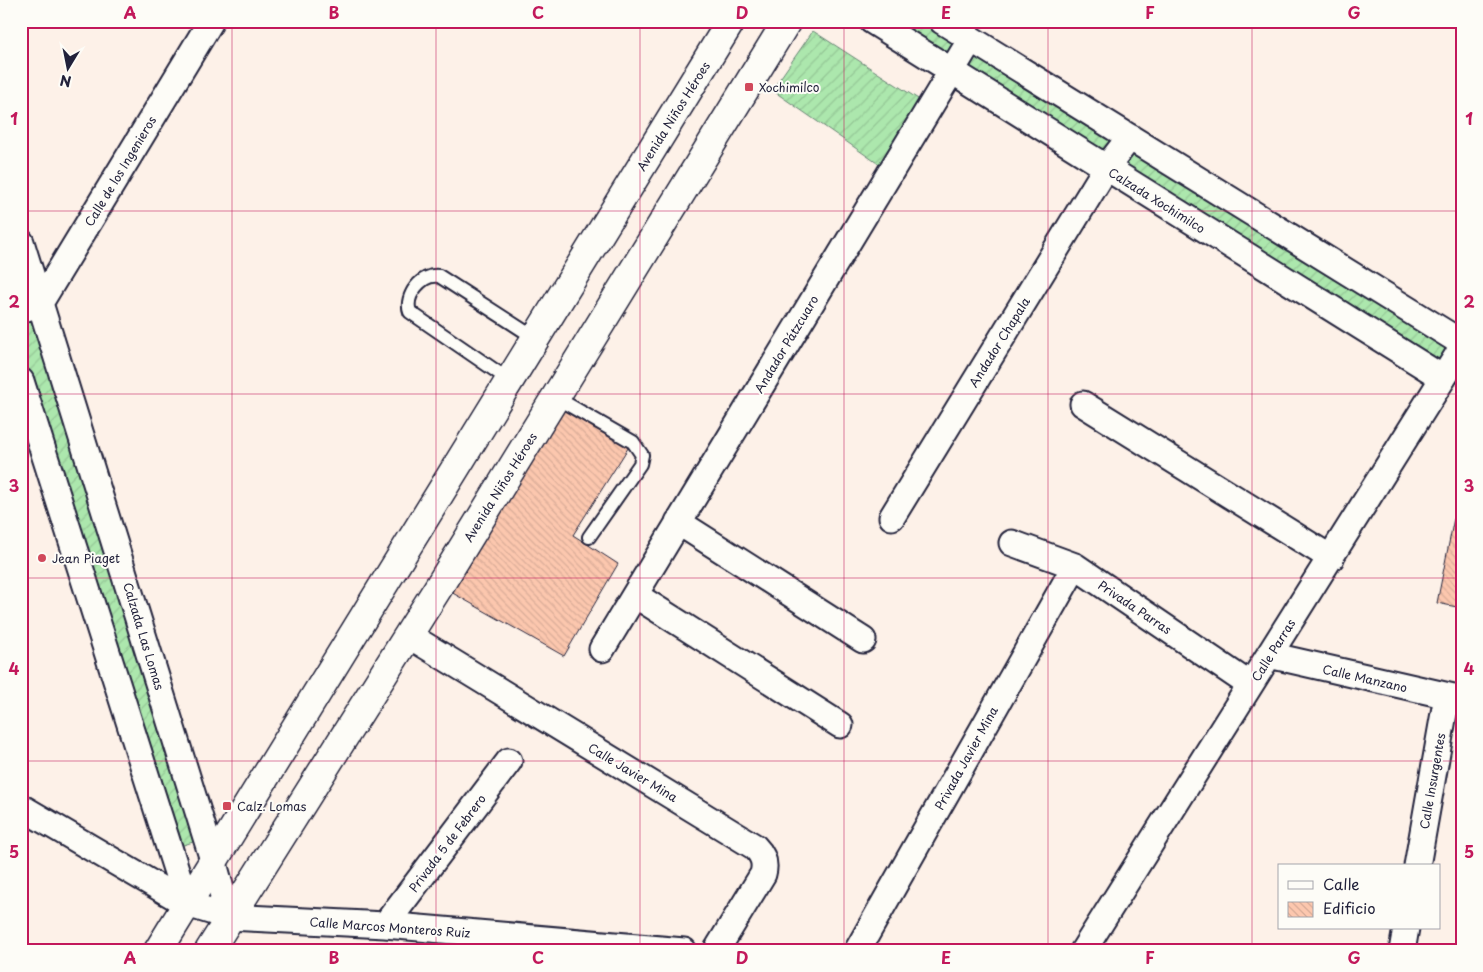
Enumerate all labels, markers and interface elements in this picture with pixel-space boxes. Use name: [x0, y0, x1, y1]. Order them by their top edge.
text: A: [124, 0, 137, 24]
text: B: [329, 0, 340, 24]
text: C: [532, 0, 544, 24]
text: D: [736, 0, 748, 24]
text: E: [941, 0, 951, 24]
text: F: [1145, 0, 1155, 24]
text: G: [1347, 0, 1361, 24]
north arrow: [42, 42, 92, 92]
street label: Avenida Niños Héroes: [632, 57, 714, 174]
text: N: [58, 70, 73, 93]
place label: Xochimilco: [759, 78, 820, 96]
marker: Xochimilco: [743, 81, 755, 93]
text: 1: [10, 106, 18, 130]
text: 1: [1465, 106, 1473, 130]
street label: Calle de los Ingenieros: [80, 112, 160, 230]
street label: Calzada Xochimilco: [1105, 163, 1209, 237]
text: 2: [8, 289, 20, 313]
text: 2: [1463, 289, 1475, 313]
street label: Andador Pátzcuaro: [750, 291, 823, 396]
street label: Andador Chapala: [964, 293, 1034, 391]
street label: Avenida Niños Héroes: [459, 428, 541, 545]
text: 3: [9, 473, 19, 497]
text: 3: [1464, 473, 1474, 497]
place label: Jean Piaget: [52, 549, 120, 567]
marker: Jean Piaget: [36, 552, 48, 564]
street label: Privada Parras: [1095, 576, 1176, 639]
street label: Calzada Las Lomas: [119, 580, 169, 692]
street label: Calle Parras: [1247, 615, 1300, 685]
text: 4: [9, 656, 20, 680]
text: 4: [1464, 656, 1475, 680]
street label: Calle Manzano: [1321, 660, 1409, 697]
street label: Privada Javier Mina: [930, 703, 1002, 813]
street label: Calle Insurgentes: [1415, 731, 1449, 830]
street label: Calle Javier Mina: [585, 738, 682, 806]
street label: Privada 5 de Febrero: [404, 790, 490, 896]
place label: Calz. Lomas: [237, 797, 307, 815]
marker: Calz. Lomas: [221, 800, 233, 812]
text: 5: [9, 839, 19, 863]
text: 5: [1464, 839, 1474, 863]
legend: [1278, 864, 1440, 930]
text: Calle: [1323, 872, 1360, 895]
text: Edificio: [1323, 896, 1376, 919]
street label: Calle Marcos Monteros Ruiz: [309, 912, 471, 942]
text: A: [124, 945, 137, 969]
text: B: [329, 945, 340, 969]
text: C: [532, 945, 544, 969]
text: D: [736, 945, 748, 969]
text: E: [941, 945, 951, 969]
text: F: [1145, 945, 1155, 969]
text: G: [1347, 945, 1361, 969]

